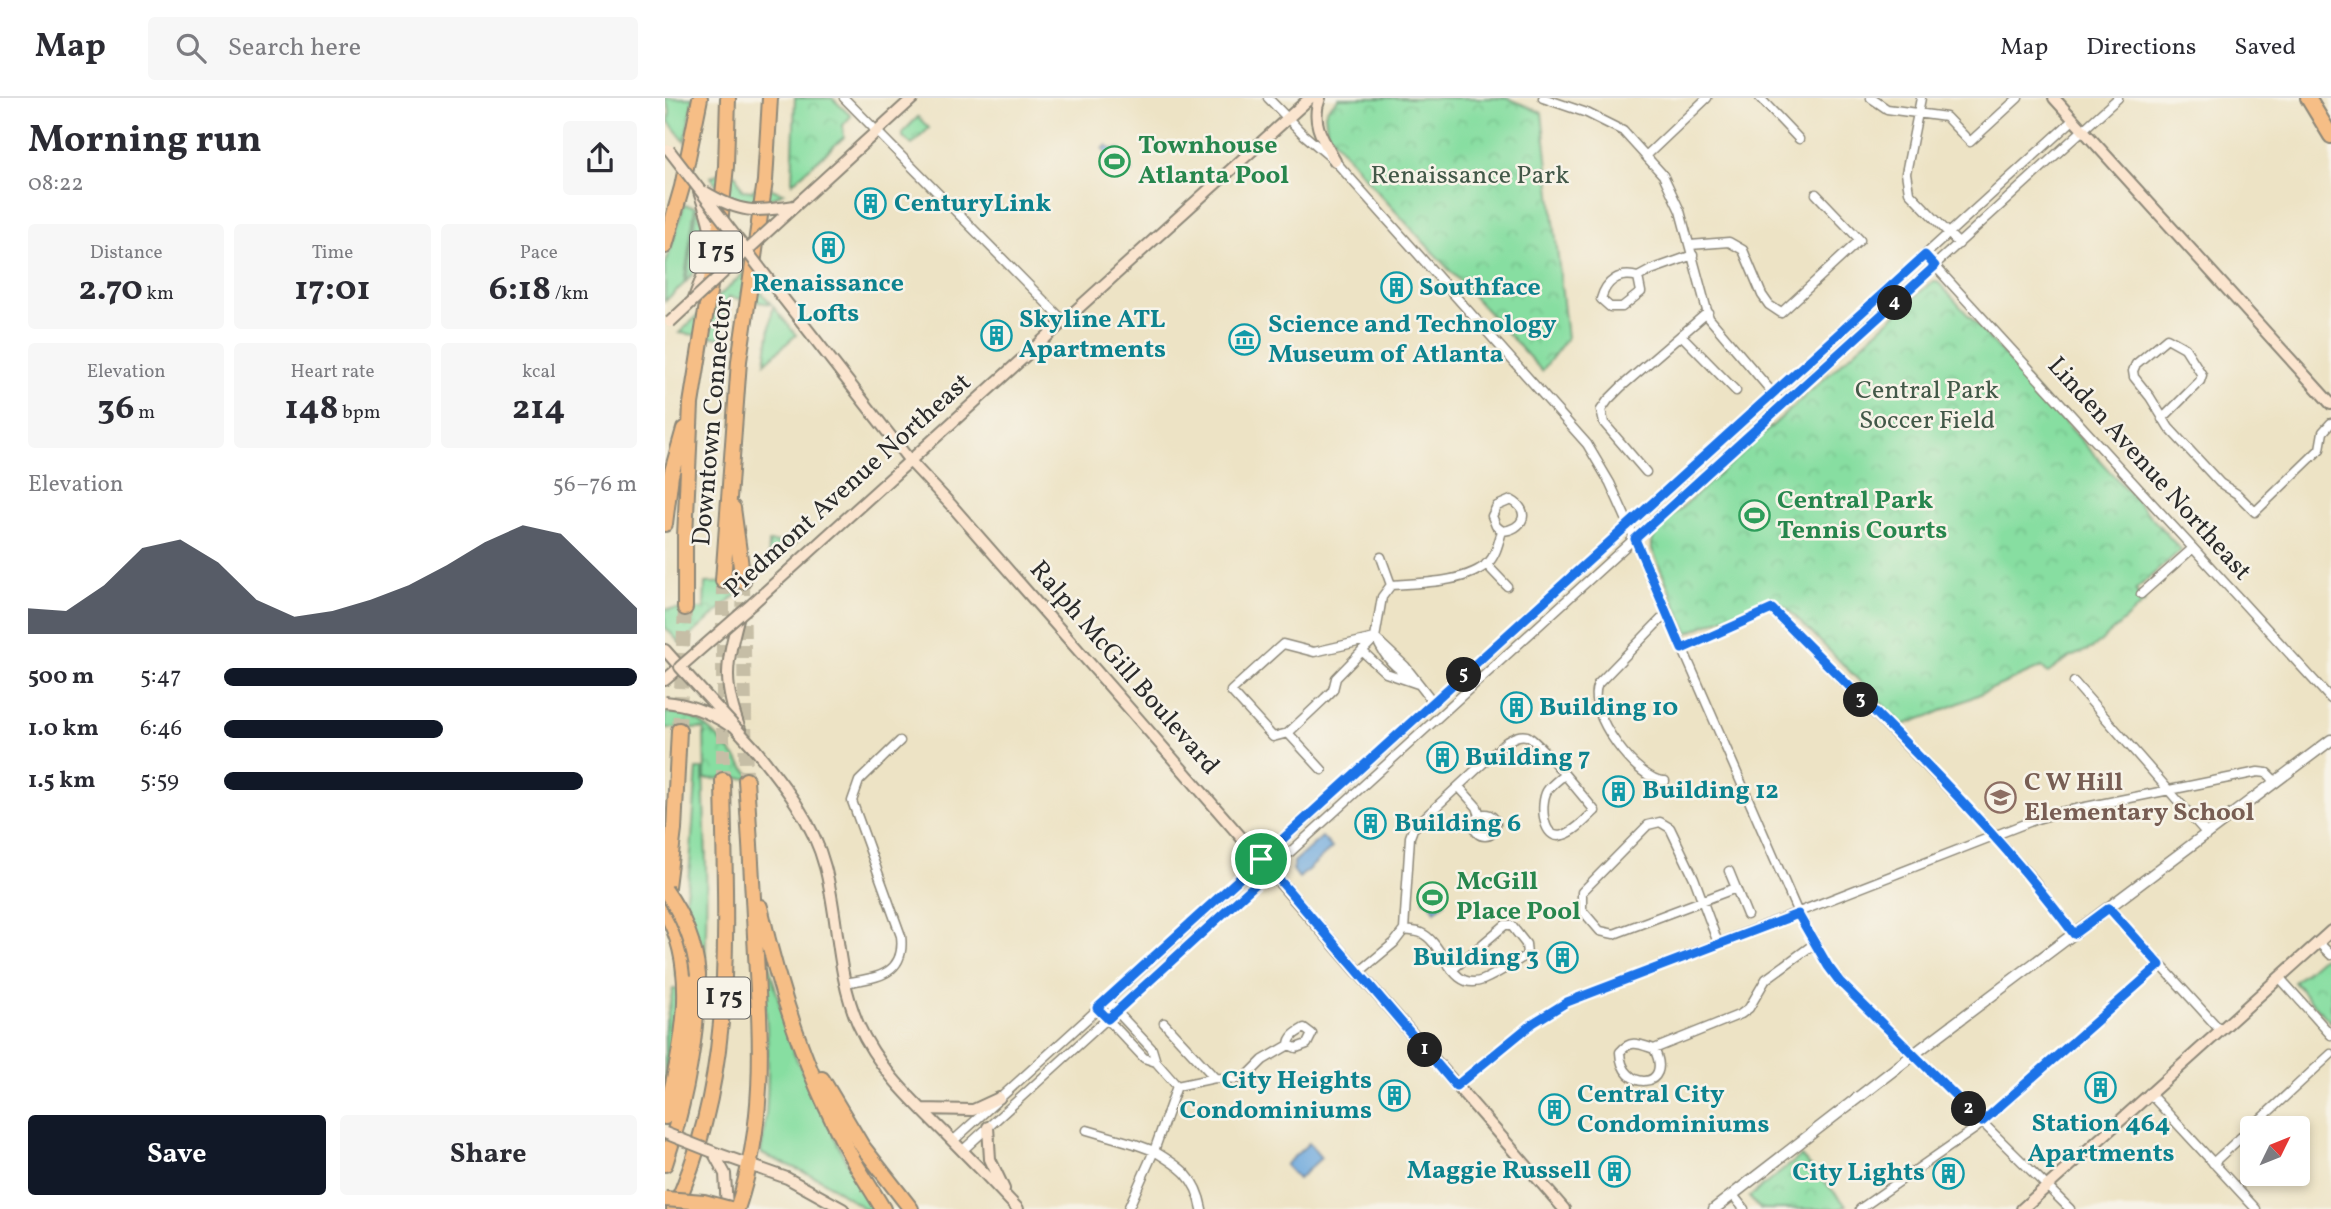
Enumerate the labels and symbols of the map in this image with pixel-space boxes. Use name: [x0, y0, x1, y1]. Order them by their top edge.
place label: Townhouse Atlanta Pool: [1138, 128, 1289, 194]
sports icon: Townhouse Atlanta Pool: [1098, 144, 1132, 178]
park label: Renaissance Park: [1371, 158, 1569, 194]
place label: CenturyLink: [894, 186, 1051, 222]
building icon: CenturyLink: [854, 187, 888, 221]
building icon: Renaissance Lofts: [811, 231, 845, 265]
road number: I 75: [690, 232, 742, 272]
place label: Renaissance Lofts: [752, 266, 904, 332]
place label: Southface: [1419, 270, 1541, 306]
building icon: Southface: [1379, 271, 1413, 305]
pin: 4: [1877, 286, 1913, 320]
street label: Downtown Connector: [684, 294, 742, 548]
place label: Skyline ATL Apartments: [1019, 302, 1166, 368]
place label: Science and Technology Museum of Atlanta: [1268, 307, 1557, 373]
building icon: Skyline ATL Apartments: [979, 318, 1013, 352]
museum icon: Science and Technology Museum of Atlanta: [1228, 323, 1262, 357]
street label: Linden Avenue Northeast: [2039, 349, 2259, 589]
street label: Piedmont Avenue Northeast: [717, 365, 979, 607]
park label: Central Park Soccer Field: [1855, 373, 1999, 439]
place label: Central Park Tennis Courts: [1777, 483, 1947, 549]
sports icon: Central Park Tennis Courts: [1737, 499, 1771, 533]
street label: Ralph McGill Boulevard: [1021, 553, 1227, 783]
pin: 5: [1447, 658, 1481, 692]
pin: 3: [1843, 682, 1879, 718]
place label: Building 10: [1539, 690, 1678, 726]
building icon: Building 10: [1499, 691, 1533, 725]
place label: Building 7: [1465, 740, 1590, 776]
building icon: Building 7: [1425, 741, 1459, 775]
place label: C W Hill Elementary School: [2024, 765, 2255, 831]
place label: Building 12: [1642, 773, 1779, 809]
building icon: Building 12: [1602, 774, 1636, 808]
school or university icon: C W Hill Elementary School: [1984, 781, 2018, 815]
place label: Building 6: [1394, 806, 1521, 842]
building icon: Building 6: [1354, 807, 1388, 841]
pin: [1231, 829, 1291, 889]
place label: McGill Place Pool: [1456, 864, 1581, 930]
sports icon: McGill Place Pool: [1416, 880, 1450, 914]
place label: Building 3: [1413, 940, 1539, 976]
building icon: Building 3: [1545, 941, 1579, 975]
road number: I 75: [698, 978, 750, 1018]
pin: 1: [1407, 1032, 1443, 1068]
place label: City Heights Condominiums: [1180, 1063, 1372, 1129]
building icon: Station 464 Apartments: [2084, 1071, 2118, 1105]
place label: Central City Condominiums: [1577, 1077, 1769, 1143]
building icon: City Heights Condominiums: [1378, 1079, 1412, 1113]
pin: 2: [1951, 1091, 1987, 1126]
building icon: Central City Condominiums: [1537, 1093, 1571, 1127]
place label: Station 464 Apartments: [2028, 1106, 2174, 1172]
north arrow: [2240, 1116, 2310, 1186]
place label: Maggie Russell: [1407, 1153, 1591, 1189]
building icon: Maggie Russell: [1597, 1154, 1631, 1188]
place label: City Lights: [1792, 1155, 1925, 1191]
building icon: City Lights: [1931, 1156, 1965, 1190]

